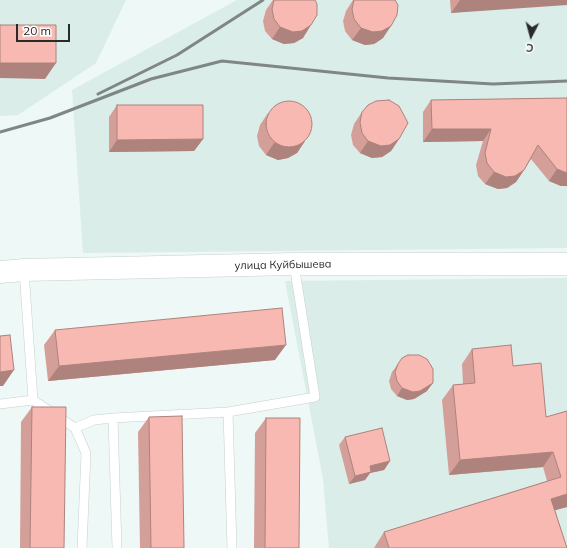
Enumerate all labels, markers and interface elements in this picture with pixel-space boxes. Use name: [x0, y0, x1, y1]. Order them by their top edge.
scale bar: [18, 16, 72, 42]
north arrow: [511, 16, 551, 56]
text: 20 m: [23, 23, 51, 38]
text: С: [525, 41, 534, 55]
street label: улица Куйбышева: [234, 258, 332, 272]

